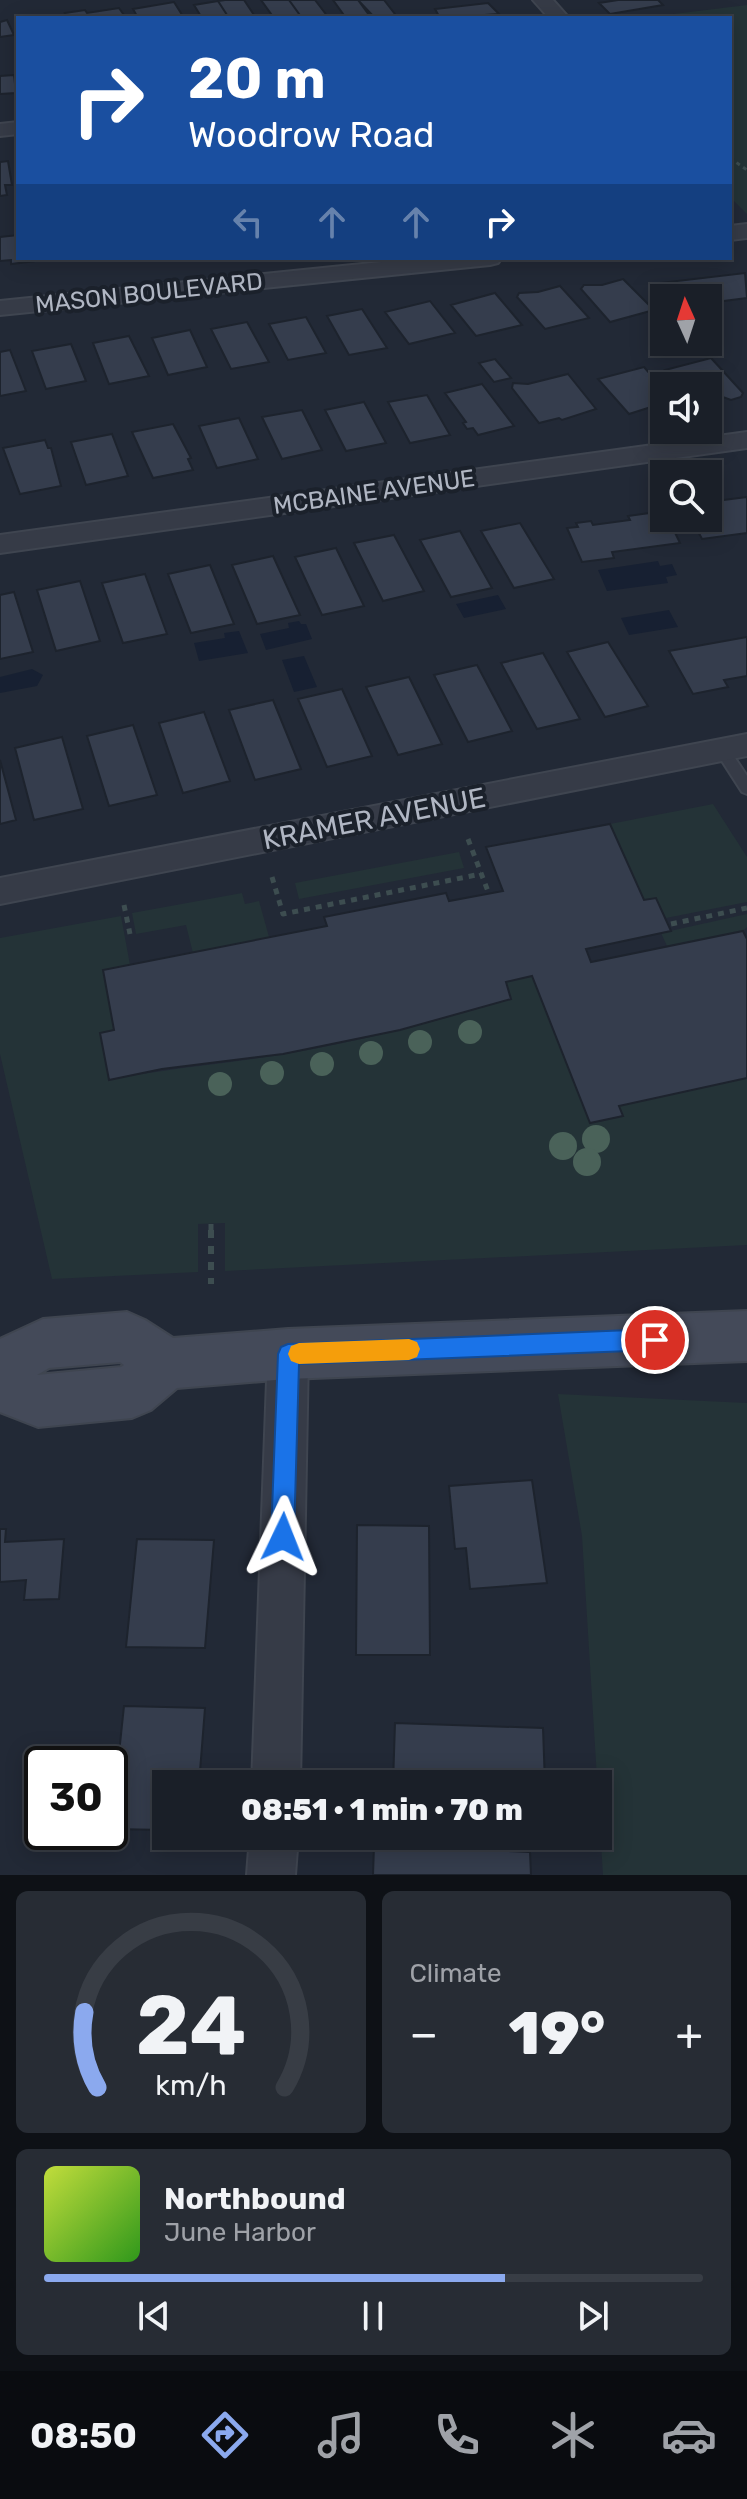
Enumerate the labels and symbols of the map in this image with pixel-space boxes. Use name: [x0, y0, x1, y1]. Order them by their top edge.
street label: MASON BOULEVARD: [34, 267, 264, 319]
north arrow: [650, 284, 722, 356]
street label: MCBAINE AVENUE: [271, 464, 477, 520]
street label: KRAMER AVENUE: [260, 781, 488, 856]
pin: [621, 1306, 689, 1374]
position arrow: [241, 1495, 325, 1579]
speed limit sign: 30: [24, 1746, 128, 1850]

